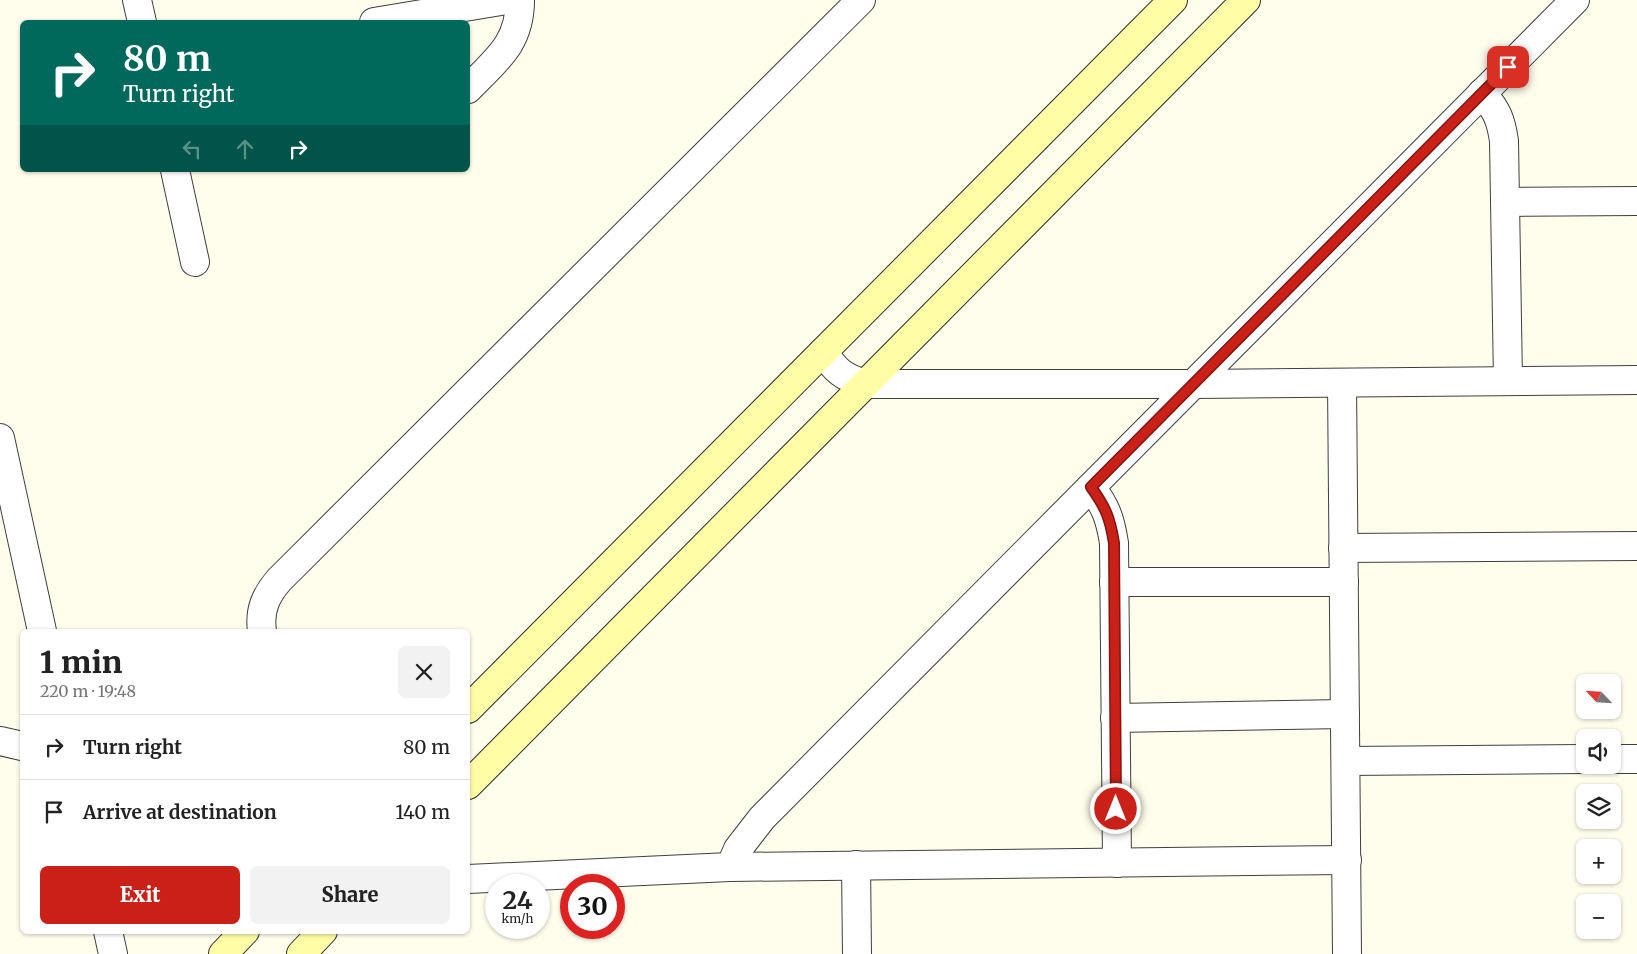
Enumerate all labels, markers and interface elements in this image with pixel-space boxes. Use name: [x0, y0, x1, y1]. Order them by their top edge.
text: 80 m: [123, 37, 211, 81]
icon: right: [40, 40, 105, 105]
pin: [1487, 46, 1529, 88]
icon: arrive: [1494, 53, 1522, 81]
text: Turn right: [123, 80, 234, 108]
icon: left: [178, 135, 206, 163]
icon: ahead: [231, 135, 259, 163]
icon: right: [284, 135, 312, 163]
text: 1 min: [40, 643, 122, 681]
button: close: [398, 646, 450, 698]
north arrow: [1576, 674, 1621, 719]
map controls: [1576, 674, 1621, 939]
text: 220 m · 19:48: [40, 681, 136, 701]
button: sound: [1576, 729, 1621, 774]
icon: right: [40, 733, 68, 761]
text: Turn right: [83, 735, 182, 759]
text: 80 m: [403, 735, 450, 759]
position arrow: [1089, 782, 1141, 834]
button: layers: [1576, 784, 1621, 829]
icon: arrive: [40, 798, 68, 826]
text: Arrive at destination: [83, 800, 277, 824]
text: 140 m: [395, 800, 450, 824]
button: +: [1576, 839, 1621, 884]
button: Exit: [40, 866, 240, 924]
button: Share: [250, 866, 450, 924]
speed limit sign: 30: [560, 874, 625, 939]
text: 24: [502, 884, 533, 916]
button: −: [1576, 894, 1621, 939]
text: km/h: [502, 911, 533, 926]

